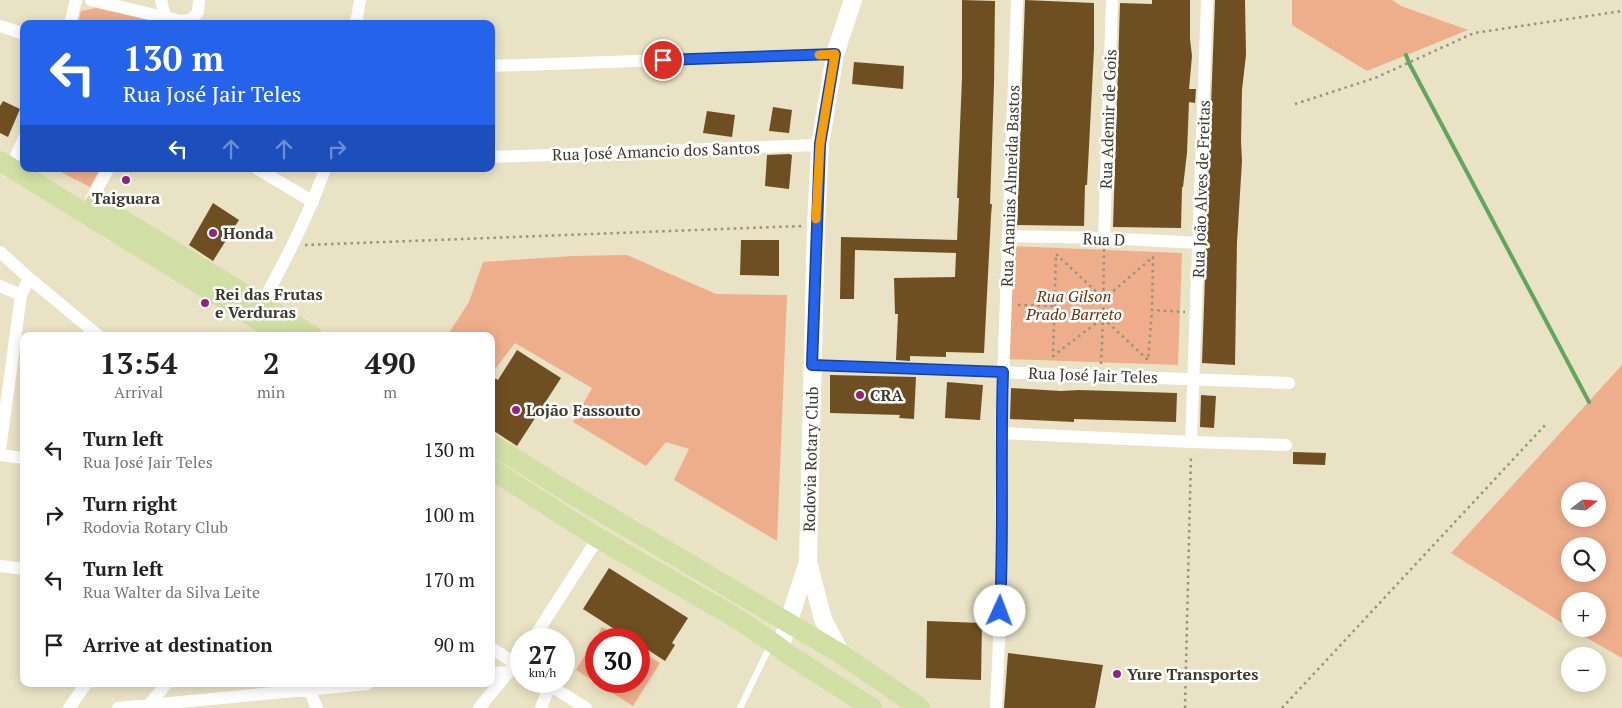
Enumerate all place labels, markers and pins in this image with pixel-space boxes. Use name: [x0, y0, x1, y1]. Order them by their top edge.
pin: [642, 39, 684, 81]
marker: Taiguara: [120, 174, 132, 186]
place label: Taiguara: [92, 187, 160, 209]
place label: Honda: [223, 222, 274, 244]
marker: Honda: [207, 227, 219, 239]
place label: Rei das Frutas e Verduras: [215, 283, 323, 323]
marker: Rei das Frutas e Verduras: [199, 297, 211, 309]
place label: CRA: [870, 384, 904, 406]
marker: CRA: [854, 389, 866, 401]
place label: Lojão Fassouto: [526, 399, 641, 421]
marker: Lojão Fassouto: [510, 404, 522, 416]
place label: Yure Transportes: [1127, 663, 1258, 685]
marker: Yure Transportes: [1111, 668, 1123, 680]

